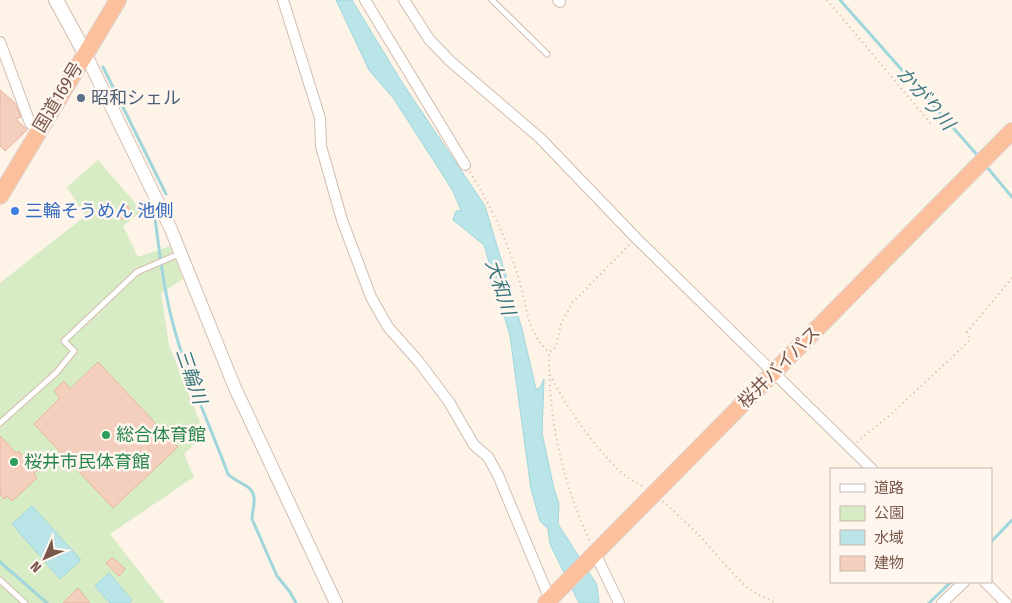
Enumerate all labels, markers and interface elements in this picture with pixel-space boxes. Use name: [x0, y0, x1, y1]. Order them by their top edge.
street label: 国道169号: [28, 58, 88, 136]
water label: かがり川: [892, 62, 961, 136]
place label: 昭和シェル: [91, 87, 181, 109]
marker: 昭和シェル: [75, 92, 87, 104]
place label: 三輪そうめん 池側: [25, 200, 173, 222]
marker: 三輪そうめん 池側: [9, 205, 21, 217]
water label: 大和川: [481, 256, 521, 320]
street label: 桜井バイパス: [733, 321, 825, 413]
water label: 三輪川: [171, 345, 212, 409]
place label: 総合体育館: [116, 424, 206, 446]
marker: 総合体育館: [100, 429, 112, 441]
place label: 桜井市民体育館: [24, 451, 150, 473]
marker: 桜井市民体育館: [8, 456, 20, 468]
legend: [830, 468, 992, 583]
text: 道路: [874, 479, 904, 497]
text: 公園: [874, 504, 904, 522]
text: 水域: [874, 529, 904, 547]
north arrow: [20, 533, 70, 583]
text: 建物: [874, 554, 904, 572]
text: N: [27, 558, 45, 576]

